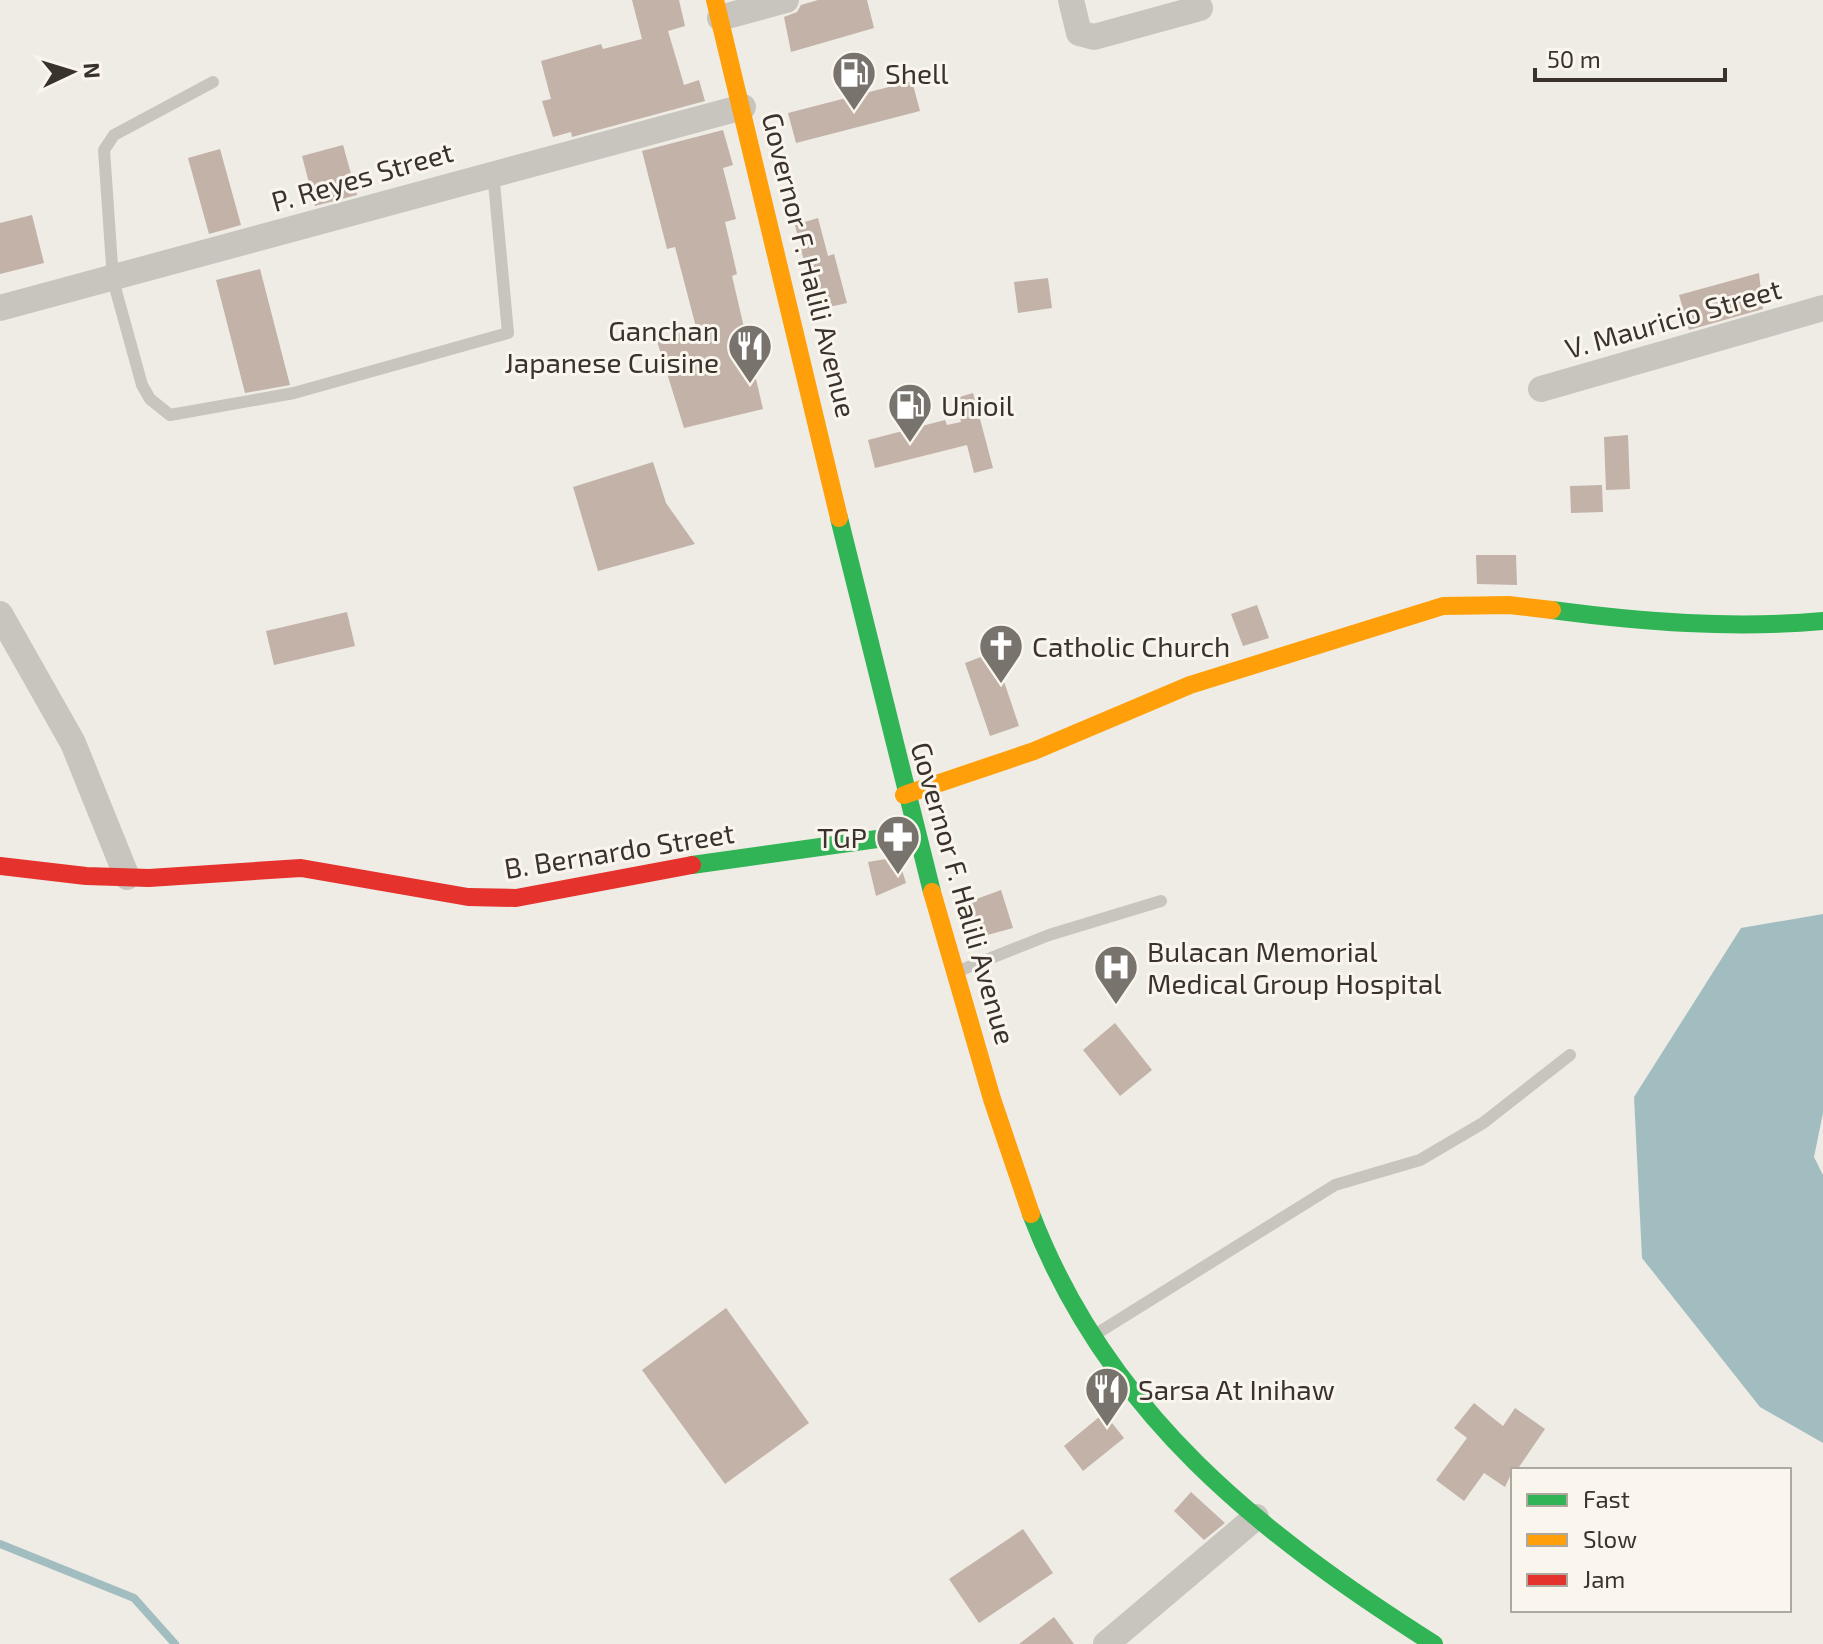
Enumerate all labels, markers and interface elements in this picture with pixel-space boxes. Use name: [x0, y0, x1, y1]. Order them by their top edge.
north arrow: [32, 32, 112, 112]
scale bar: [1535, 32, 1725, 82]
text: 50 m: [1547, 44, 1601, 73]
fuel station icon: Shell: [830, 49, 878, 112]
place label: Shell: [885, 56, 949, 90]
text: N: [79, 62, 106, 79]
street label: Governor F. Halili Avenue: [756, 109, 864, 421]
street label: P. Reyes Street: [267, 134, 457, 218]
street label: V. Mauricio Street: [1561, 271, 1785, 365]
place label: Ganchan Japanese Cuisine: [504, 313, 719, 379]
restaurant icon: Ganchan Japanese Cuisine: [726, 322, 774, 385]
fuel station icon: Unioil: [886, 381, 934, 444]
place label: Unioil: [941, 388, 1015, 422]
church icon: Catholic Church: [977, 622, 1025, 685]
place label: Catholic Church: [1032, 629, 1230, 663]
street label: Governor F. Halili Avenue: [905, 738, 1023, 1048]
pharmacy icon: TGP: [874, 813, 922, 876]
street label: B. Bernardo Street: [502, 815, 736, 885]
place label: TGP: [817, 820, 867, 854]
place label: Bulacan Memorial Medical Group Hospital: [1147, 934, 1442, 1000]
hospital icon: Bulacan Memorial Medical Group Hospital: [1092, 943, 1140, 1006]
restaurant icon: Sarsa At Inihaw: [1083, 1365, 1131, 1428]
place label: Sarsa At Inihaw: [1138, 1372, 1335, 1406]
legend: [1511, 1468, 1791, 1612]
text: Fast: [1583, 1484, 1630, 1513]
text: Slow: [1583, 1524, 1637, 1553]
text: Jam: [1583, 1564, 1625, 1593]

